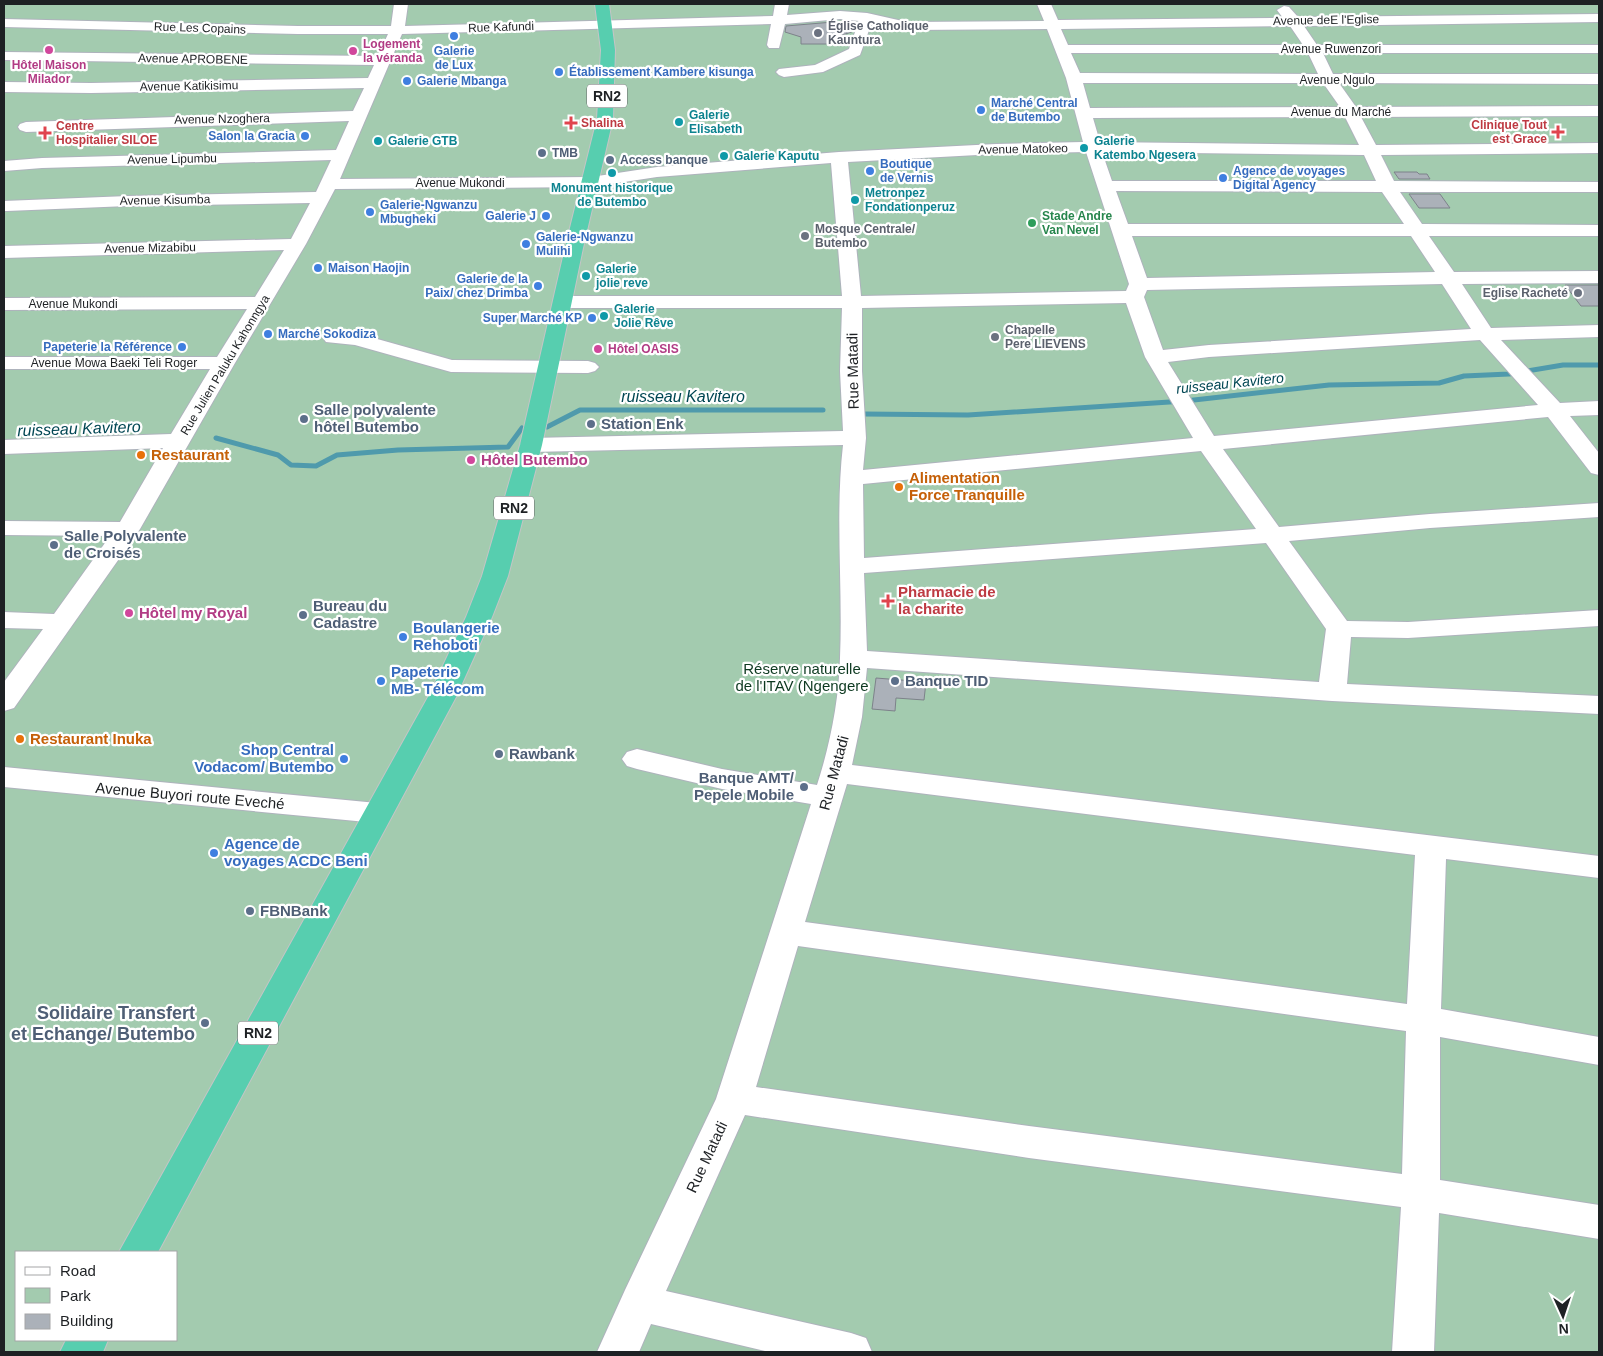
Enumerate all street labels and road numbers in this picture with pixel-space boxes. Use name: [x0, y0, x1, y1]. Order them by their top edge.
street label: Avenue deE l'Eglise: [1273, 12, 1380, 28]
street label: Rue Les Copains: [154, 19, 246, 37]
street label: Rue Kafundi: [468, 19, 534, 35]
street label: Avenue Ruwenzori: [1281, 42, 1381, 56]
street label: Avenue APROBENE: [138, 51, 248, 67]
street label: Avenue Ngulo: [1299, 73, 1375, 87]
street label: Avenue Katikisimu: [140, 78, 238, 94]
road number: RN2: [587, 84, 627, 108]
street label: Avenue du Marché: [1291, 105, 1392, 119]
street label: Avenue Nzoghera: [174, 111, 270, 127]
street label: Avenue Matokeo: [978, 141, 1068, 157]
street label: Avenue Lipumbu: [127, 151, 217, 167]
street label: Avenue Mukondi: [415, 176, 505, 190]
street label: Avenue Kisumba: [120, 192, 211, 208]
street label: Avenue Mizabibu: [104, 240, 196, 256]
street label: Rue Julien Paluku Kahonngya: [178, 292, 273, 438]
street label: Avenue Mukondi: [28, 297, 118, 311]
street label: Rue Matadi: [843, 333, 862, 410]
street label: Avenue Mowa Baeki Teli Roger: [31, 356, 197, 370]
road number: RN2: [494, 496, 534, 520]
street label: Rue Matadi: [815, 734, 852, 812]
street label: Avenue Buyori route Eveché: [95, 779, 285, 812]
road number: RN2: [238, 1021, 278, 1044]
street label: Rue Matadi: [683, 1118, 730, 1195]

